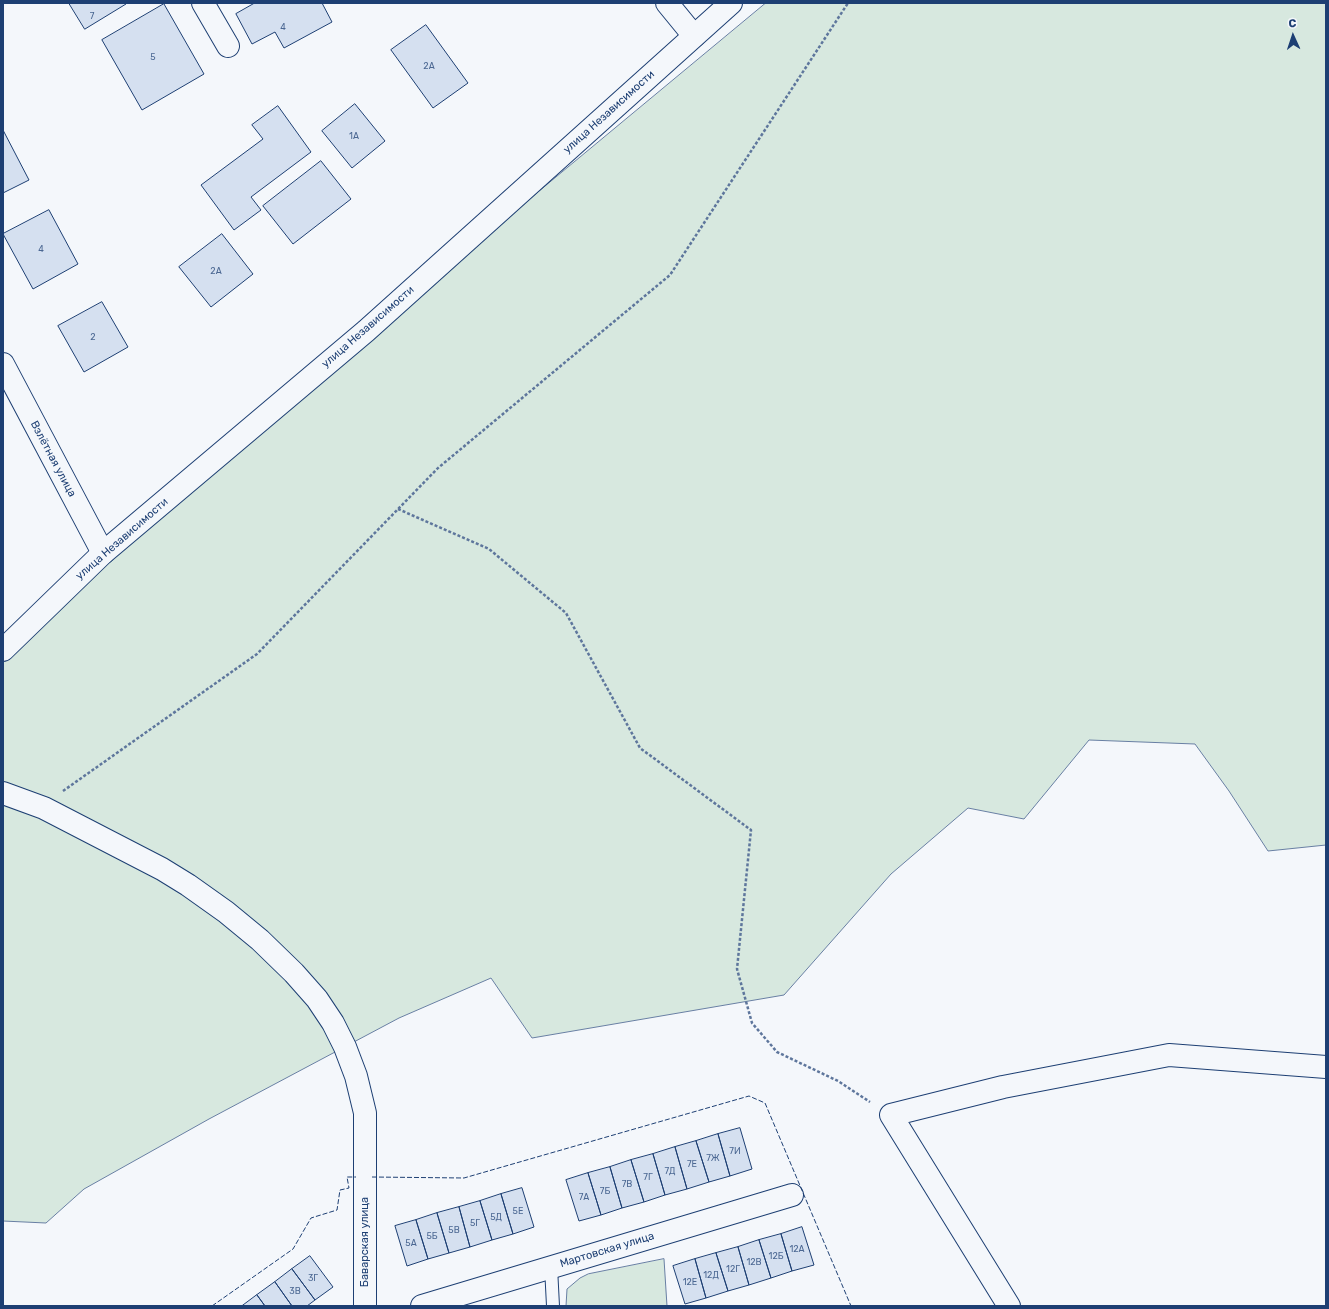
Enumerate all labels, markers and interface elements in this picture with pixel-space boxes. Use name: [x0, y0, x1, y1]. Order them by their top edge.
house number: 7: [90, 11, 94, 21]
north arrow: [1273, 16, 1313, 56]
text: С: [1288, 17, 1297, 30]
house number: 4: [280, 22, 286, 32]
house number: 5: [150, 52, 156, 62]
house number: 2А: [423, 61, 435, 71]
street label: улица Независимости: [561, 68, 657, 156]
house number: 1А: [349, 131, 359, 141]
house number: 4: [38, 244, 44, 254]
house number: 2А: [210, 266, 222, 276]
street label: улица Независимости: [319, 283, 417, 371]
house number: 2: [90, 332, 96, 342]
street label: Взлётная улица: [27, 419, 79, 499]
street label: улица Независимости: [73, 495, 171, 583]
house number: 7И: [729, 1146, 741, 1156]
house number: 7Ж: [706, 1153, 720, 1163]
house number: 7Е: [687, 1159, 697, 1169]
house number: 7Д: [665, 1166, 675, 1176]
house number: 7Г: [643, 1172, 653, 1182]
house number: 7В: [622, 1179, 632, 1189]
house number: 7Б: [600, 1186, 610, 1196]
house number: 7А: [579, 1192, 589, 1202]
street label: Баварская улица: [358, 1197, 372, 1287]
house number: 5Е: [513, 1206, 523, 1216]
house number: 5Д: [490, 1212, 502, 1222]
house number: 5Г: [470, 1218, 480, 1228]
house number: 5В: [448, 1225, 460, 1235]
street label: Мартовская улица: [558, 1229, 656, 1271]
house number: 5Б: [426, 1231, 438, 1241]
house number: 5А: [405, 1238, 417, 1248]
house number: 12А: [789, 1244, 805, 1254]
house number: 12Б: [769, 1251, 783, 1261]
house number: 12В: [746, 1257, 762, 1267]
house number: 12Г: [726, 1264, 740, 1274]
house number: 12Д: [703, 1270, 719, 1280]
house number: 3Г: [308, 1273, 318, 1283]
house number: 12Е: [683, 1277, 697, 1287]
house number: 3В: [289, 1286, 301, 1296]

